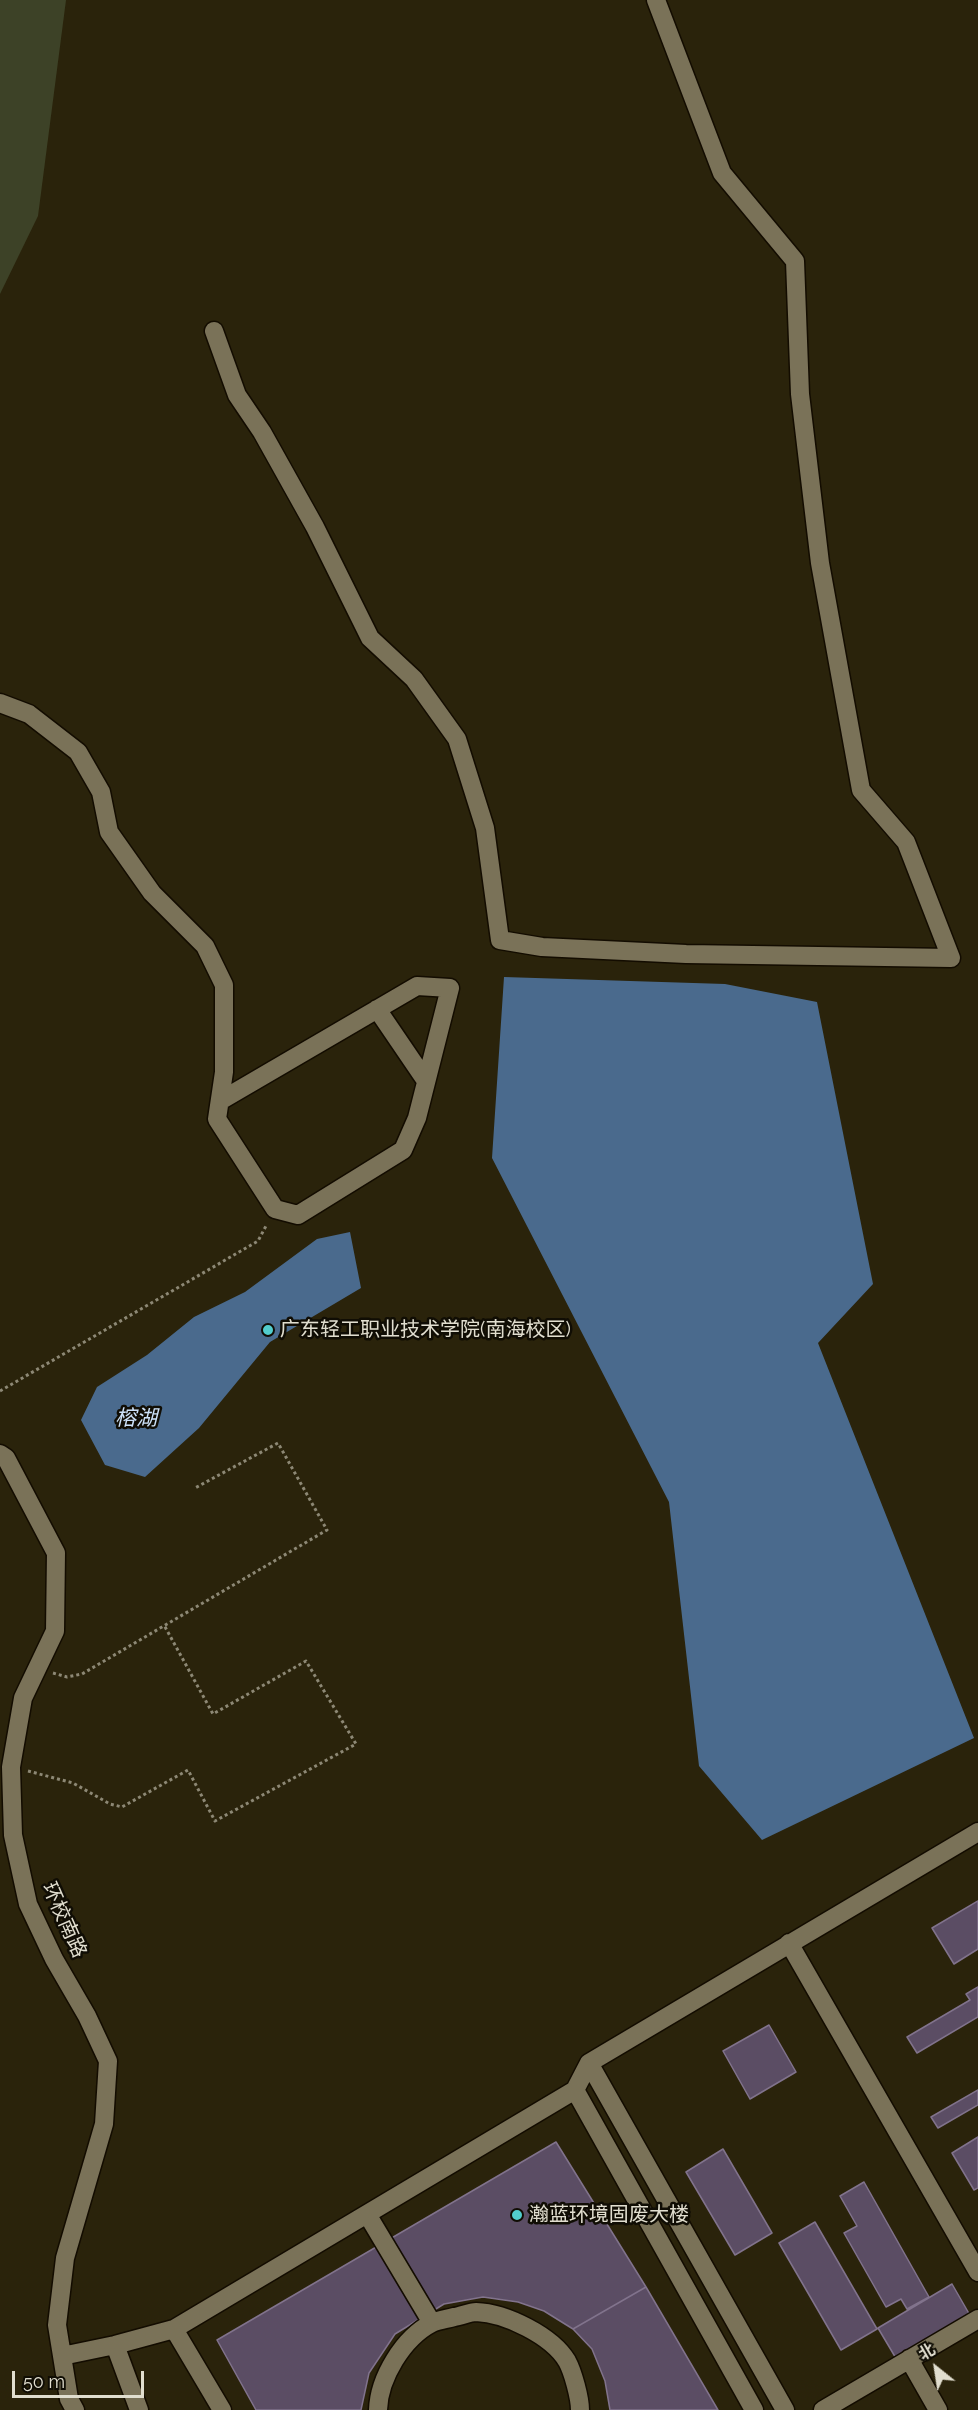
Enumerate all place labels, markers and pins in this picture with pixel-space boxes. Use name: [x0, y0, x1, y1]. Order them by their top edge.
place label: 广东轻工职业技术学院(南海校区): [280, 1318, 571, 1342]
marker: 广东轻工职业技术学院(南海校区): [261, 1323, 275, 1337]
place label: 瀚蓝环境固废大楼: [529, 2203, 689, 2227]
marker: 瀚蓝环境固废大楼: [510, 2208, 524, 2222]

